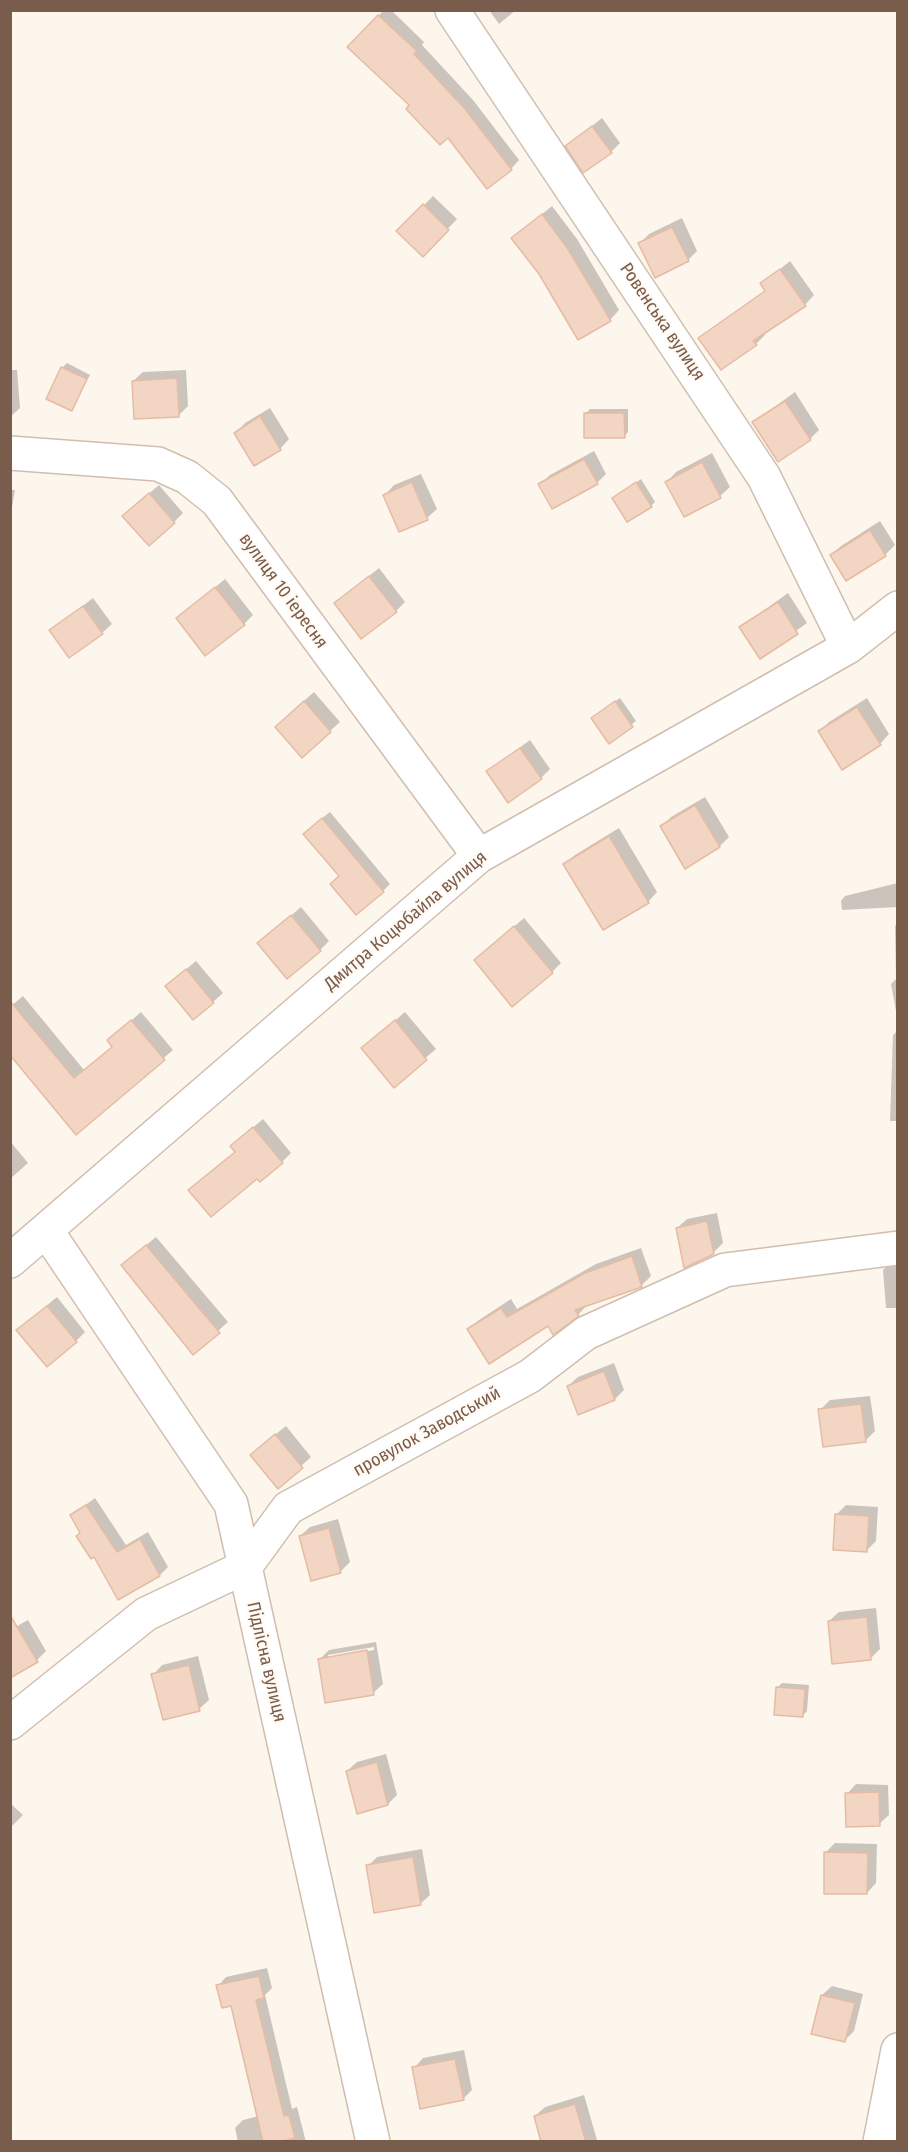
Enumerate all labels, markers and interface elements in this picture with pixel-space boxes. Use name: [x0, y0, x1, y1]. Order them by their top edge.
street label: Ровенська вулиця: [615, 259, 709, 385]
street label: вулиця 10 іересня: [234, 529, 332, 653]
street label: Дмитра Коцюбайла вулиця: [320, 847, 492, 995]
street label: провулок Заводський: [350, 1383, 504, 1481]
street label: Підлісна вулиця: [242, 1600, 290, 1724]

